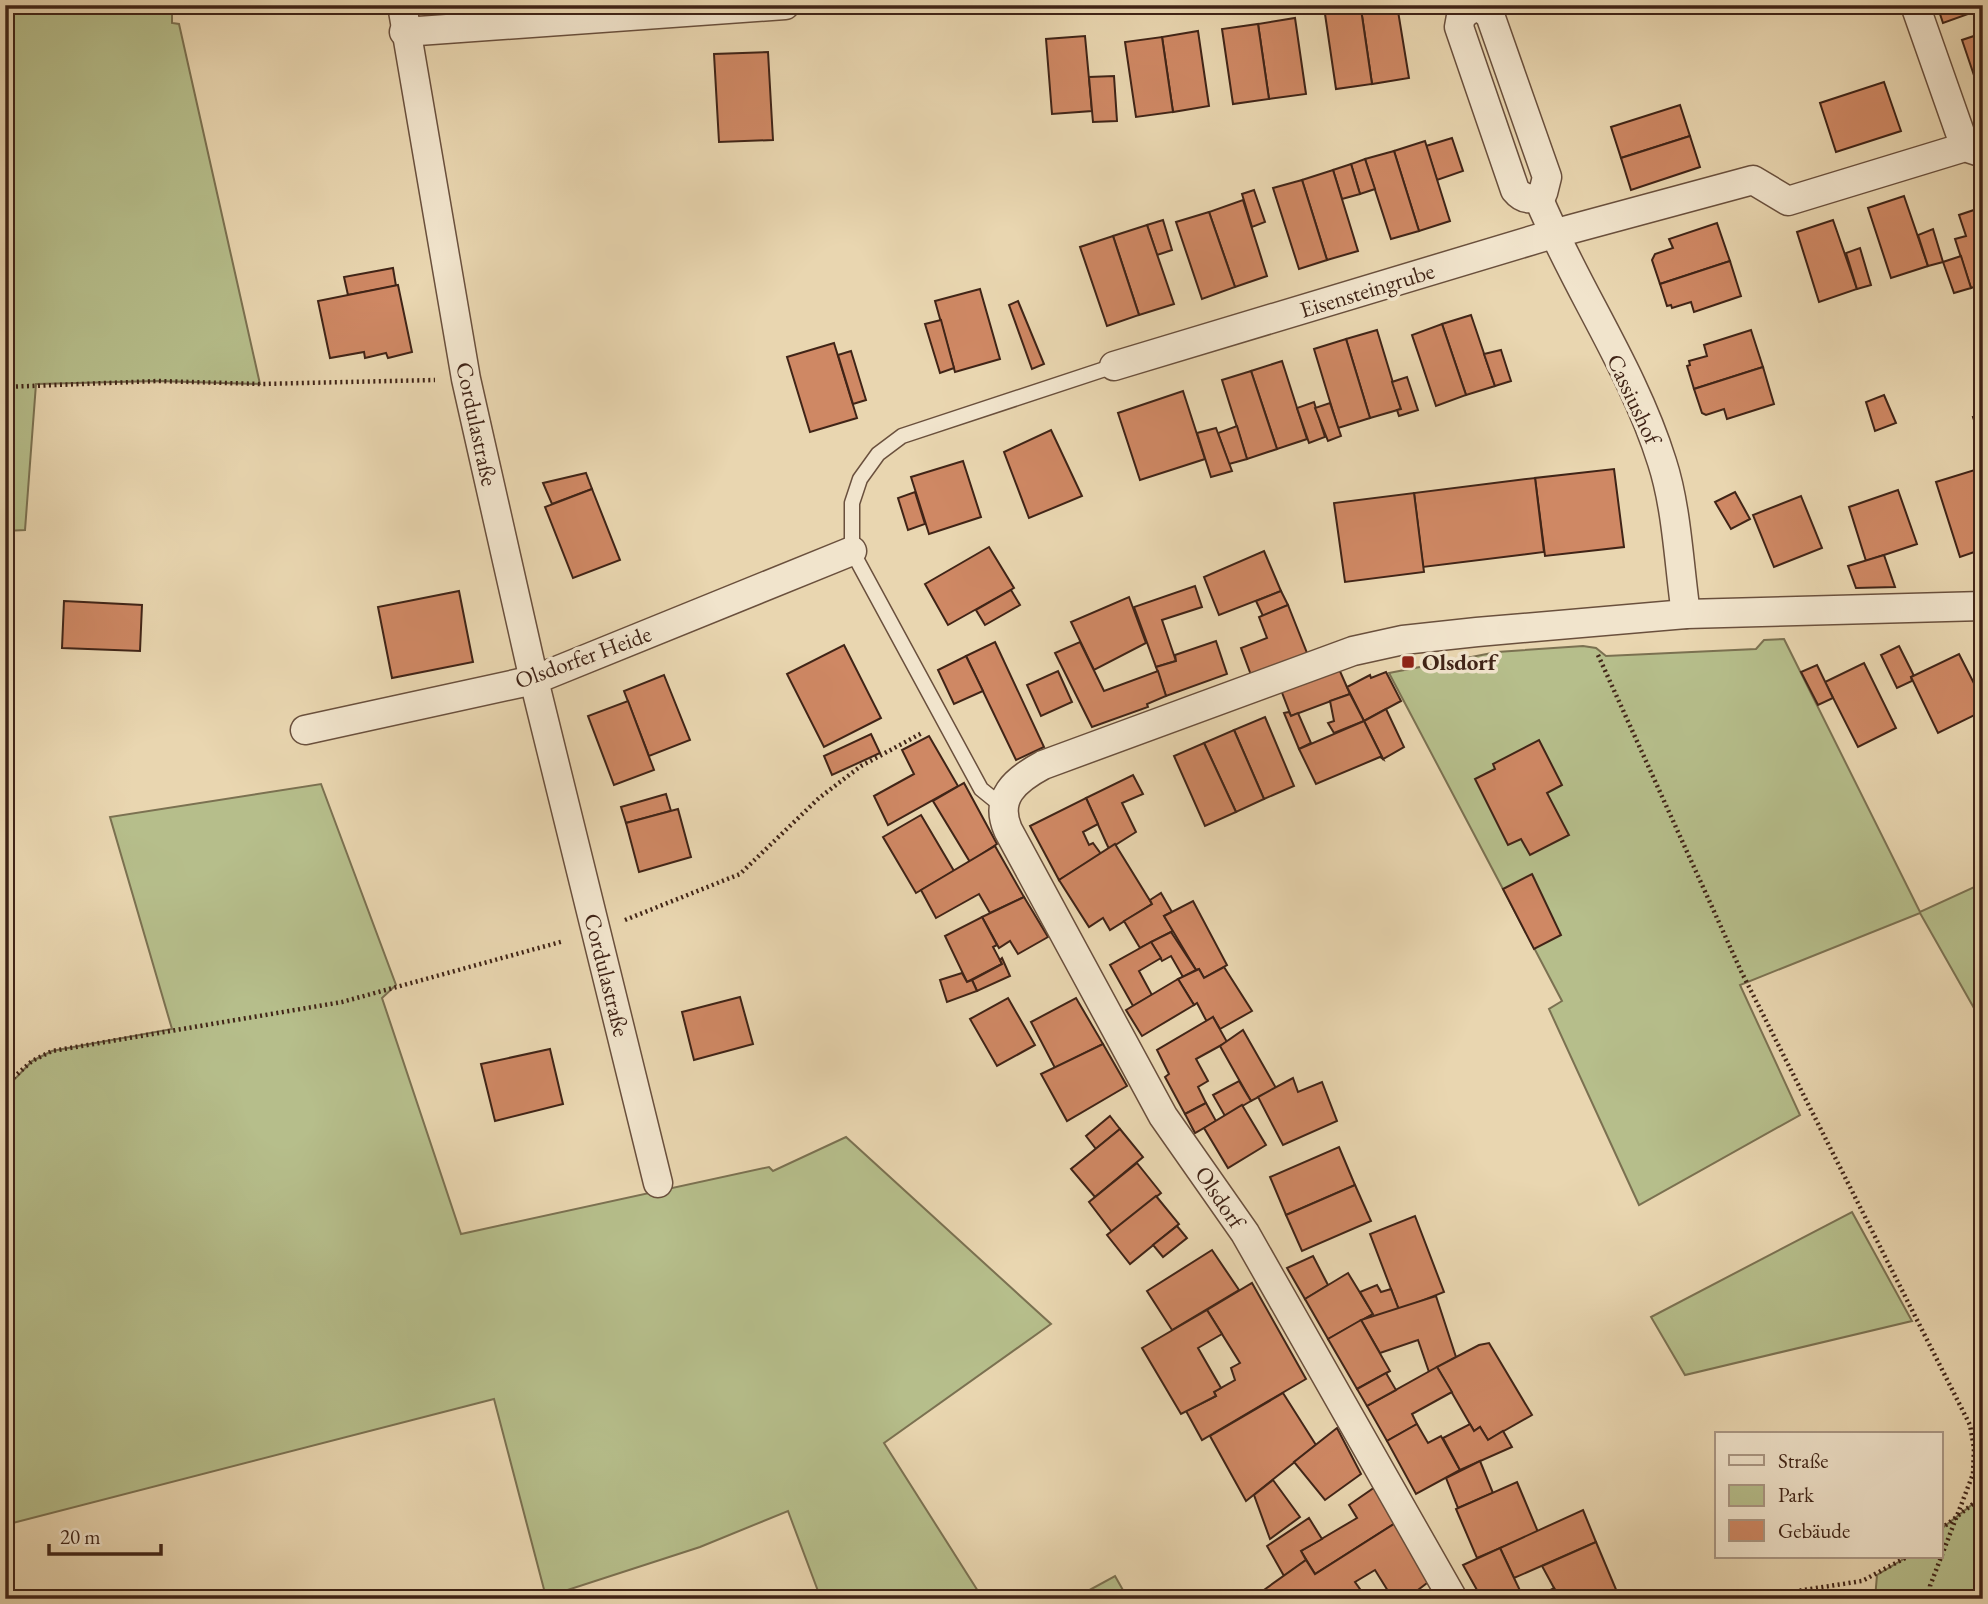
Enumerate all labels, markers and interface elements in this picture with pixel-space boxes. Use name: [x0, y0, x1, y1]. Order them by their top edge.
street label: Eisensteingrube: [1296, 255, 1438, 325]
street label: Cassiushof: [1600, 349, 1669, 451]
street label: Cordulastraße: [449, 359, 505, 489]
street label: Olsdorfer Heide: [511, 618, 655, 696]
place label: Olsdorf: [1422, 647, 1499, 677]
marker: Olsdorf: [1400, 654, 1416, 670]
street label: Cordulastraße: [577, 910, 637, 1040]
street label: Olsdorf: [1188, 1160, 1253, 1236]
legend: [1715, 1432, 1942, 1558]
text: Straße: [1778, 1447, 1829, 1474]
text: Park: [1778, 1481, 1815, 1508]
scale bar: [49, 1513, 161, 1557]
text: Gebäude: [1778, 1517, 1850, 1544]
text: 20 m: [60, 1523, 101, 1550]

